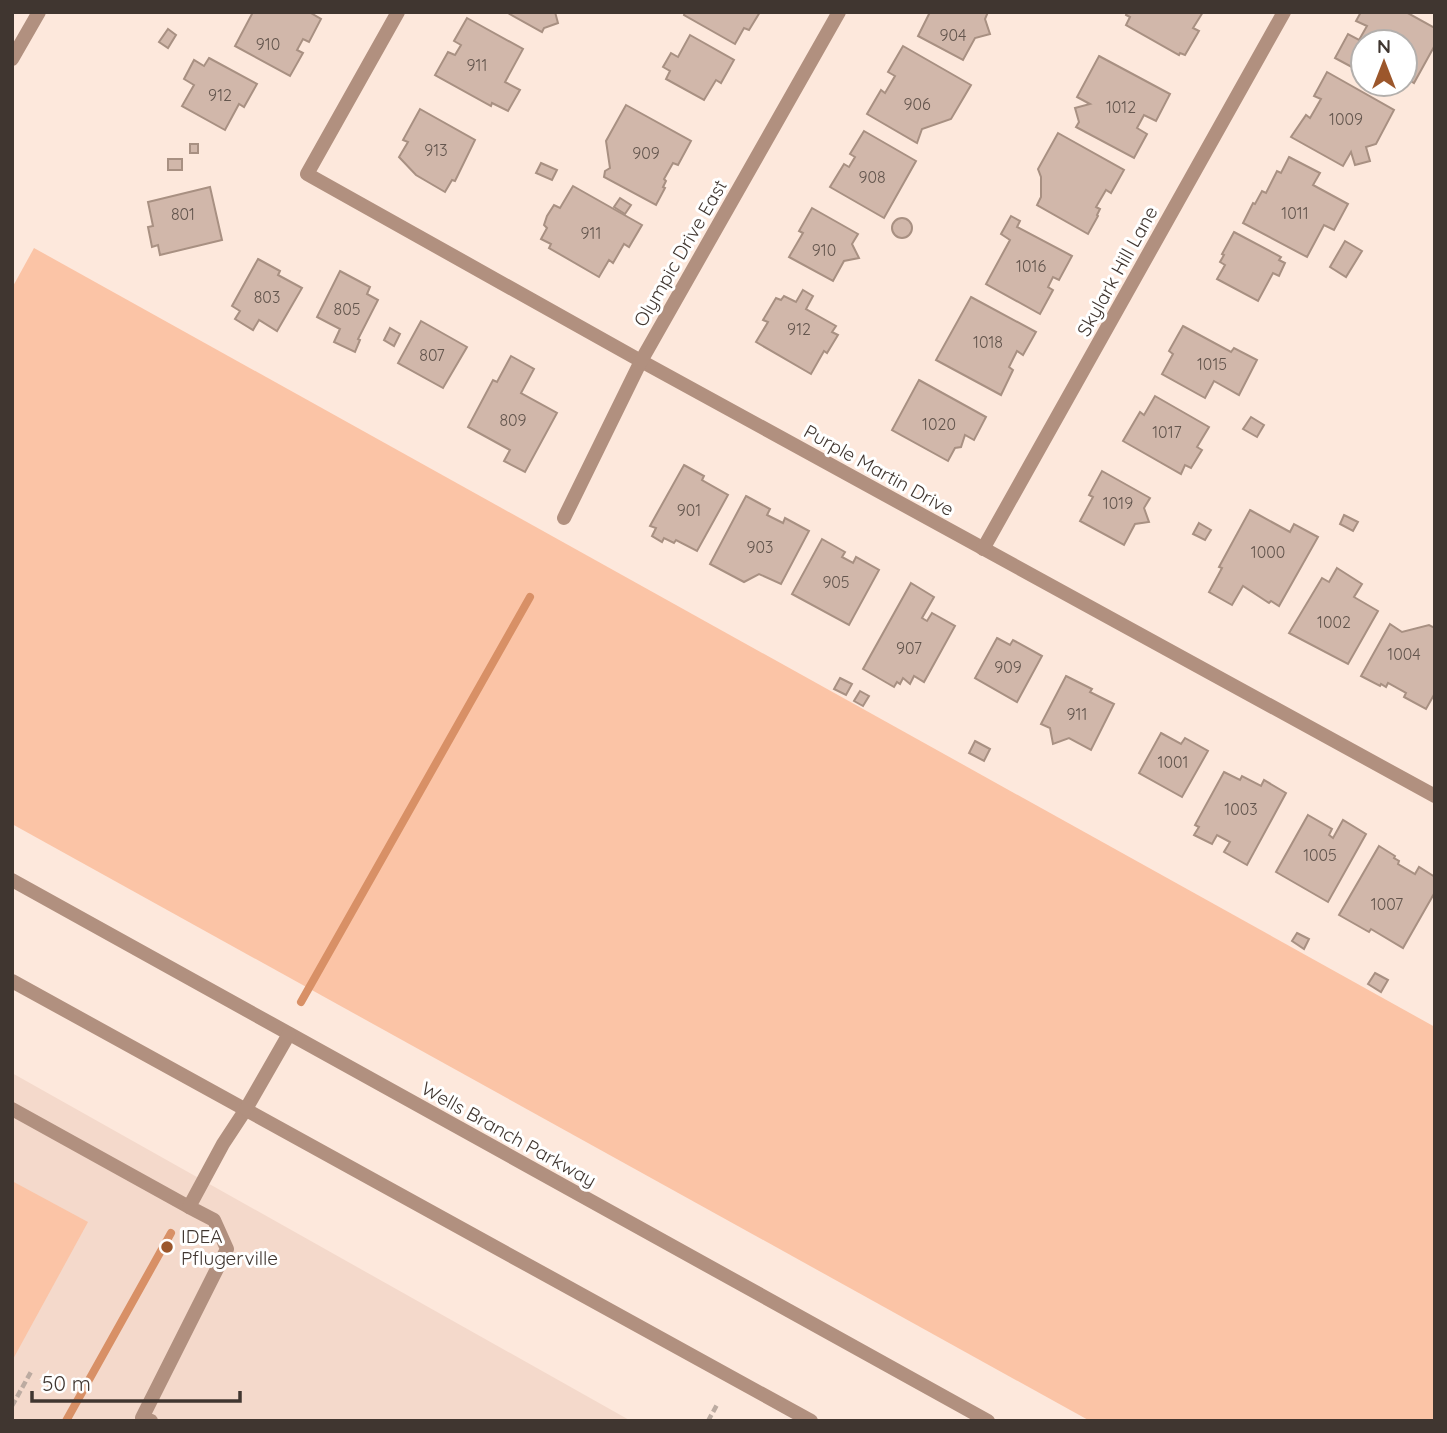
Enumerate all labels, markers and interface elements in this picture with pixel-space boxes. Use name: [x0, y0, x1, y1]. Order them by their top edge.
house number: 904: [940, 25, 966, 45]
north arrow: [1349, 28, 1419, 98]
house number: 910: [256, 34, 280, 54]
text: N: [1377, 34, 1391, 58]
house number: 911: [467, 55, 487, 75]
house number: 912: [208, 85, 232, 105]
house number: 906: [903, 94, 931, 114]
house number: 1012: [1106, 97, 1136, 117]
house number: 1009: [1329, 109, 1363, 129]
house number: 913: [424, 140, 448, 160]
house number: 909: [632, 143, 660, 163]
house number: 908: [858, 167, 886, 187]
street label: Olympic Drive East: [628, 175, 732, 331]
street label: Skylark Hill Lane: [1071, 202, 1163, 340]
house number: 1011: [1281, 203, 1309, 223]
house number: 801: [171, 204, 195, 224]
house number: 911: [581, 223, 601, 243]
house number: 910: [812, 240, 836, 260]
house number: 1016: [1016, 256, 1046, 276]
house number: 803: [254, 287, 280, 307]
house number: 805: [334, 299, 360, 319]
house number: 912: [787, 319, 811, 339]
house number: 1018: [973, 332, 1003, 352]
house number: 807: [419, 345, 445, 365]
house number: 1015: [1197, 354, 1227, 374]
house number: 809: [499, 410, 527, 430]
house number: 1020: [922, 414, 956, 434]
street label: Purple Martin Drive: [800, 419, 958, 521]
house number: 1017: [1152, 422, 1182, 442]
house number: 1019: [1103, 493, 1133, 513]
house number: 901: [677, 500, 701, 520]
house number: 903: [747, 537, 773, 557]
house number: 1000: [1251, 542, 1285, 562]
house number: 905: [822, 572, 850, 592]
house number: 1002: [1317, 612, 1351, 632]
house number: 907: [896, 638, 922, 658]
house number: 1004: [1387, 644, 1421, 664]
house number: 909: [994, 657, 1022, 677]
house number: 911: [1067, 704, 1087, 724]
house number: 1001: [1158, 752, 1188, 772]
house number: 1003: [1224, 799, 1258, 819]
house number: 1005: [1303, 845, 1337, 865]
house number: 1007: [1371, 894, 1403, 914]
street label: Wells Branch Parkway: [417, 1076, 601, 1192]
place label: IDEA Pflugerville: [181, 1224, 278, 1270]
marker: IDEA Pflugerville: [159, 1239, 175, 1255]
scale bar: [32, 1360, 240, 1404]
text: 50 m: [42, 1370, 91, 1396]

